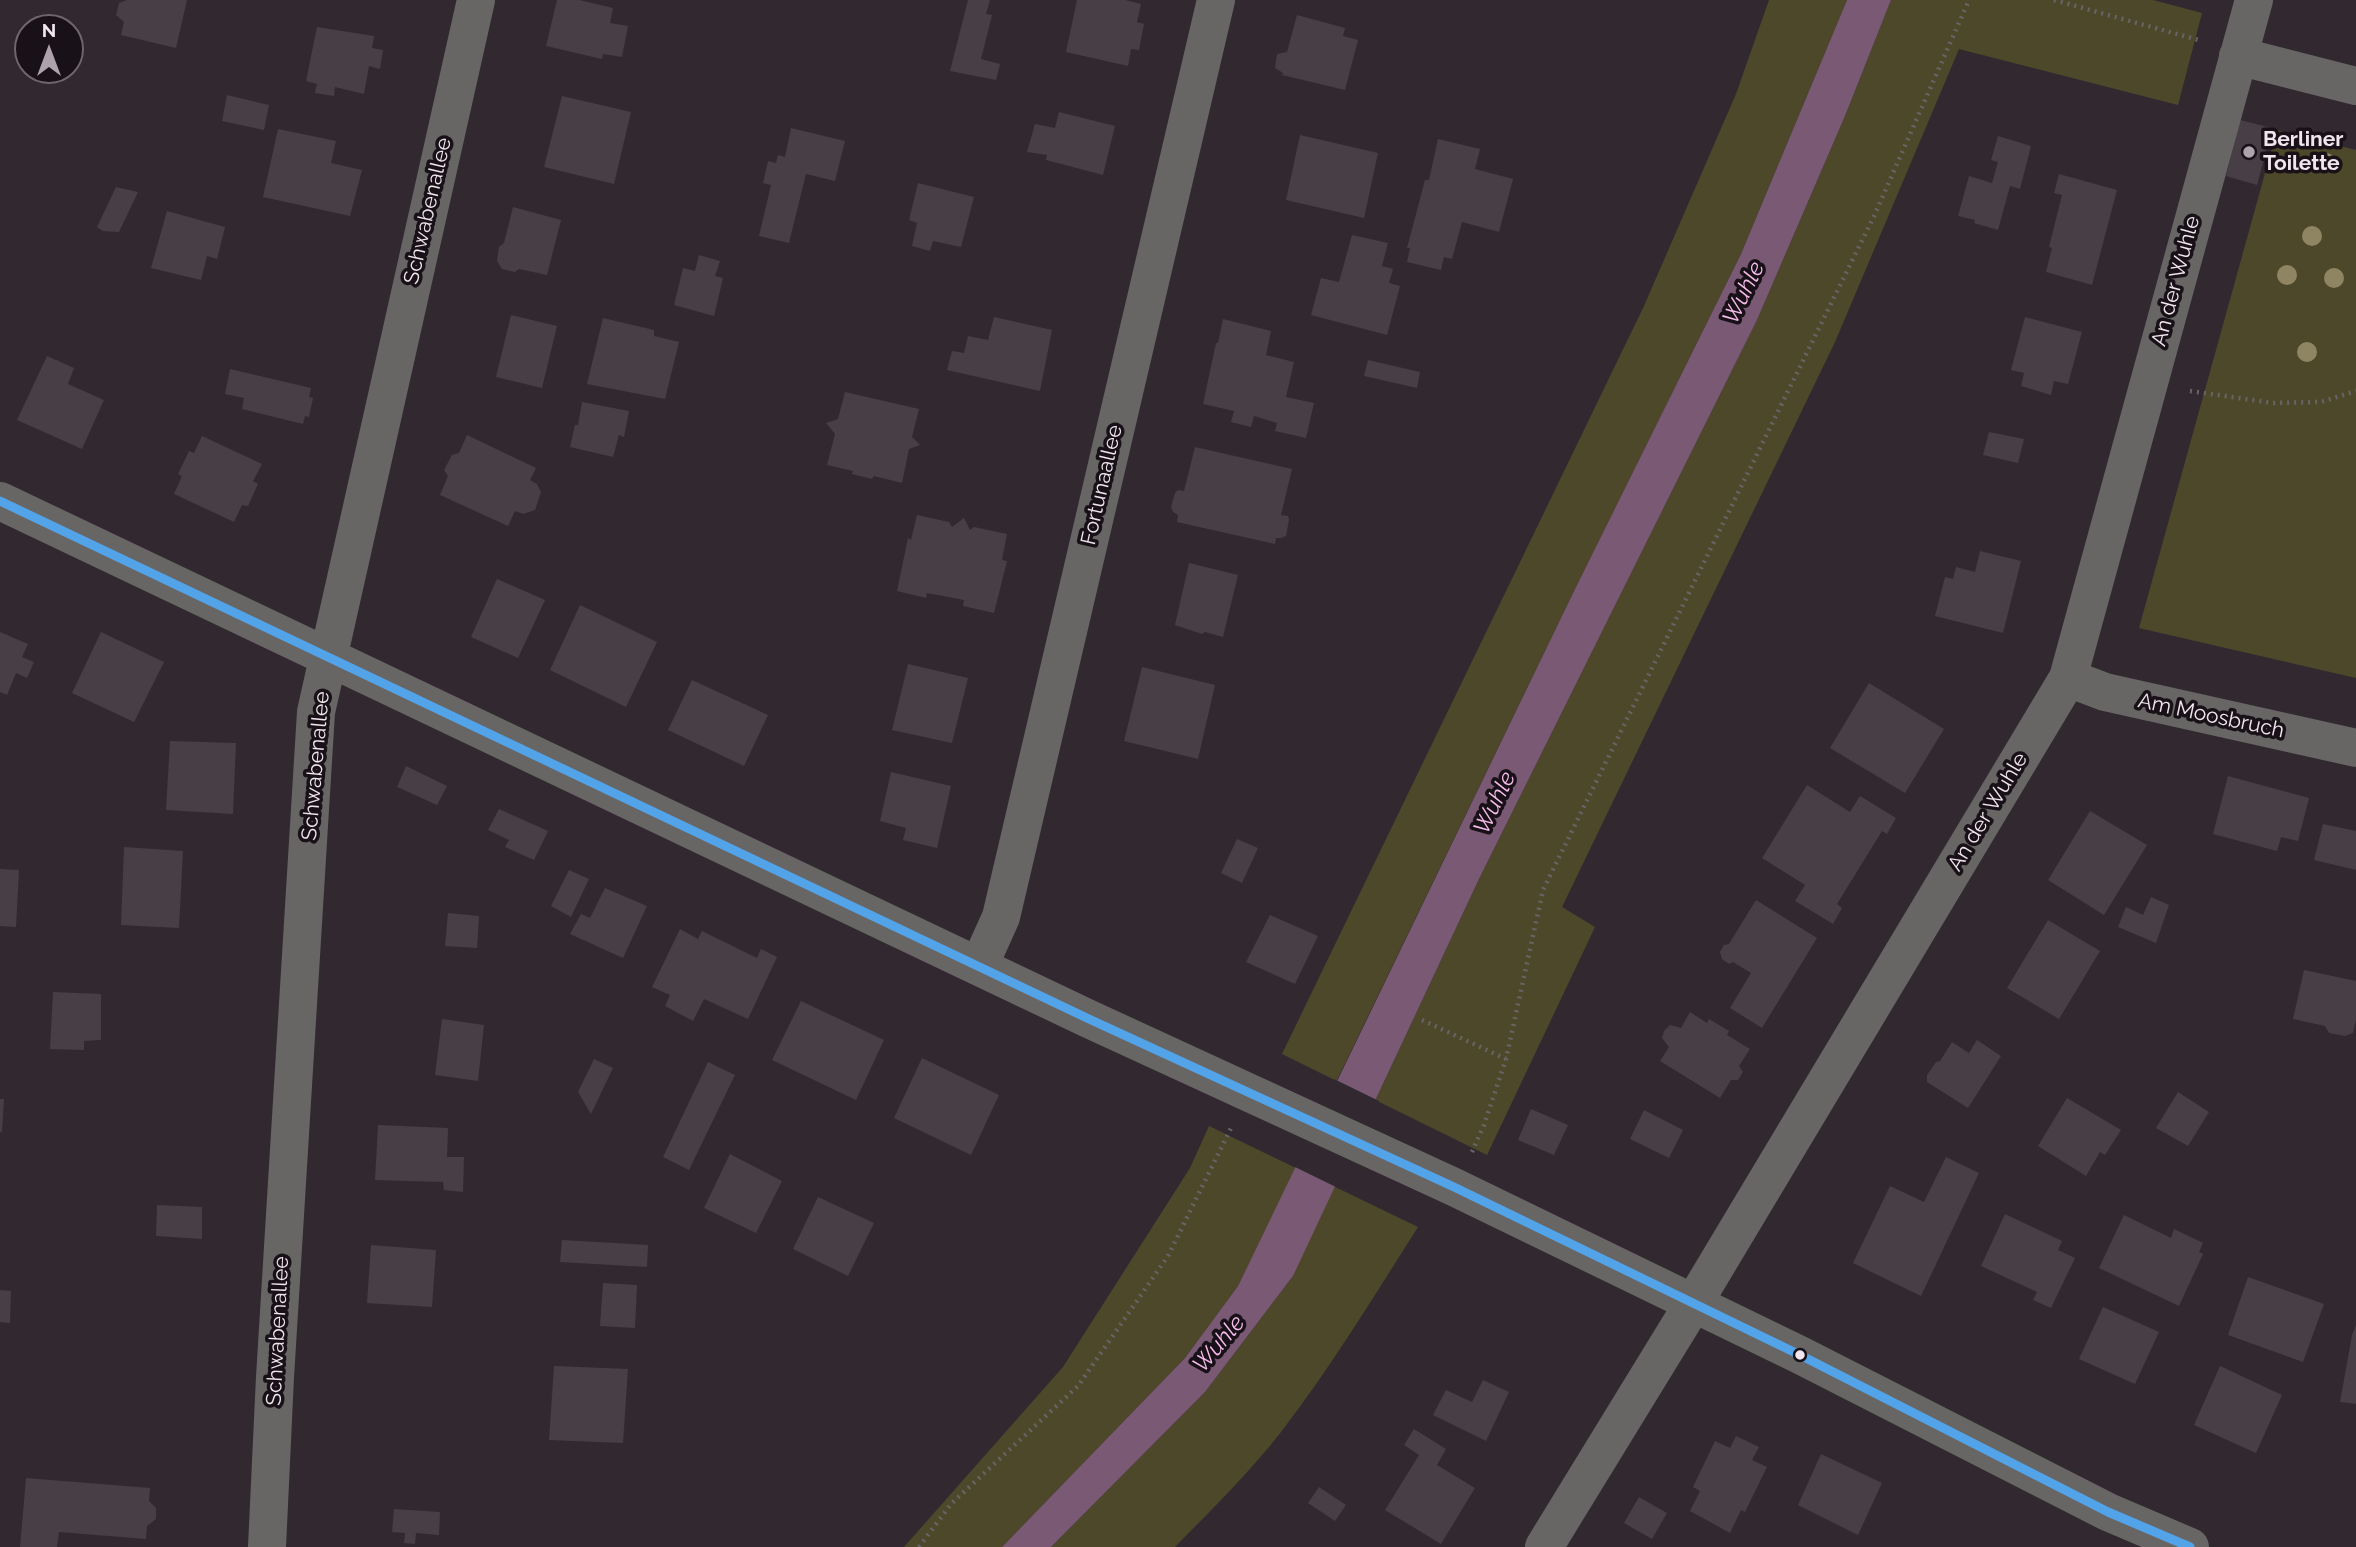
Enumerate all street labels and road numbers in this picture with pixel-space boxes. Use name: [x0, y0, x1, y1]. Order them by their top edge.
street label: Schwabenallee: [399, 135, 457, 287]
street label: An der Wuhle: [2147, 213, 2205, 349]
street label: Fortunaallee: [1076, 423, 1128, 547]
street label: Am Moosbruch: [2136, 688, 2286, 744]
street label: Schwabenallee: [297, 690, 335, 842]
street label: An der Wuhle: [1943, 748, 2033, 876]
street label: Schwabenallee: [262, 1256, 294, 1406]

